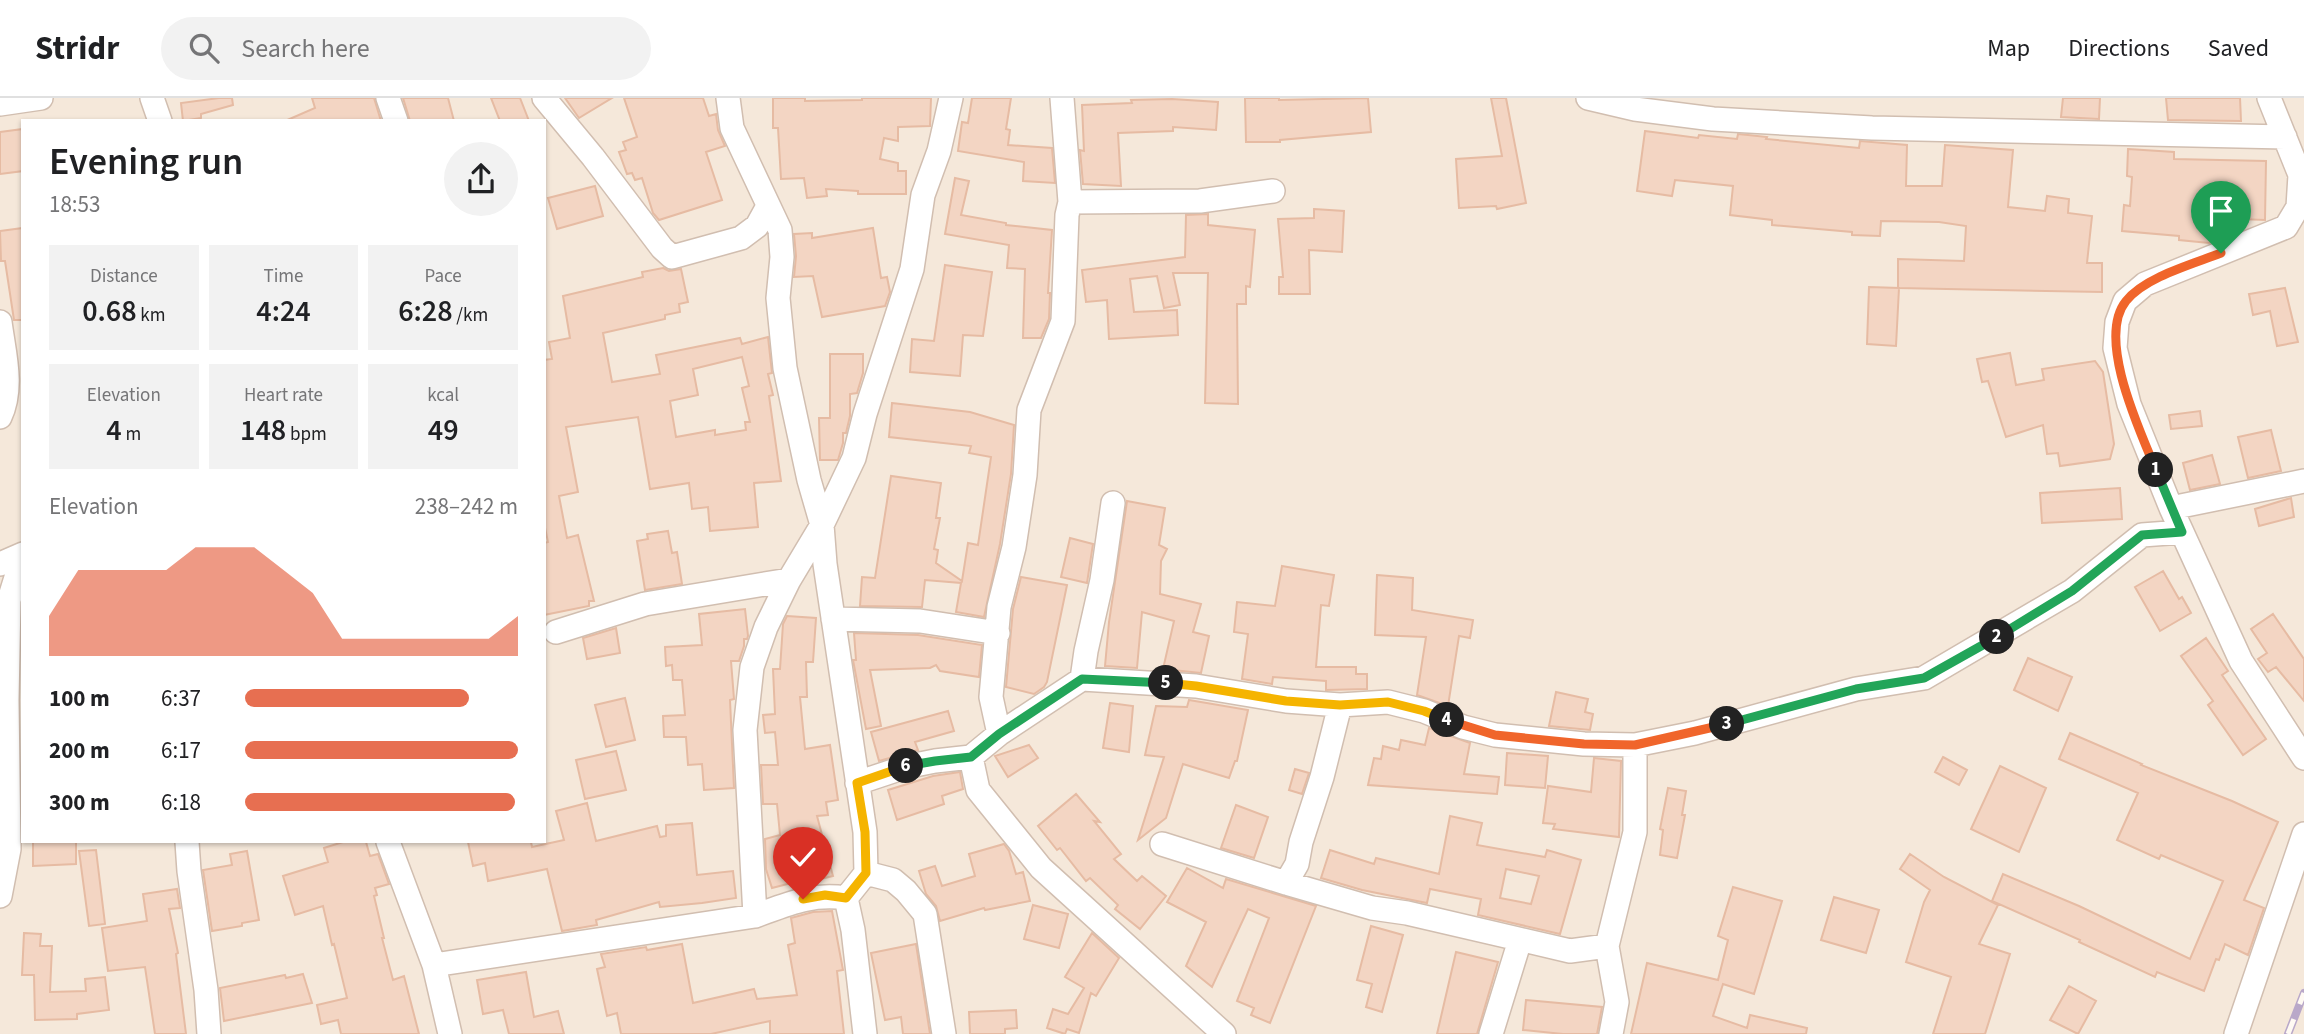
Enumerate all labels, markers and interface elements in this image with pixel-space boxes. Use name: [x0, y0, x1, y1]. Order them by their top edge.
search box: [161, 17, 651, 80]
text: Stridr: [35, 25, 119, 72]
icon: search: [185, 29, 223, 67]
text: Search here: [241, 30, 370, 67]
text: Map: [1987, 31, 2030, 66]
text: Directions: [2068, 31, 2170, 66]
text: Saved: [2208, 31, 2269, 66]
text: Evening run: [49, 135, 243, 189]
button: share: [444, 142, 518, 216]
pin: [2191, 181, 2251, 253]
text: 18:53: [49, 188, 100, 221]
icon: arrive: [2202, 192, 2240, 230]
text: Distance: [90, 263, 158, 290]
text: Time: [263, 263, 304, 290]
text: Pace: [425, 263, 462, 290]
text: 0.68: [82, 290, 137, 333]
text: 4:24: [256, 290, 311, 333]
text: 6:28: [398, 290, 453, 333]
text: km: [137, 302, 166, 329]
text: /km: [453, 302, 488, 329]
text: Elevation: [87, 382, 161, 409]
text: Heart rate: [244, 382, 323, 409]
text: kcal: [427, 382, 459, 409]
text: 4: [106, 409, 122, 452]
text: 148: [240, 409, 286, 452]
text: 49: [428, 409, 459, 452]
text: m: [122, 421, 141, 448]
text: bpm: [286, 421, 327, 448]
pin: 1: [2138, 452, 2174, 488]
text: 1: [2150, 456, 2161, 483]
text: Elevation: [49, 490, 139, 523]
text: 238–242 m: [415, 490, 518, 523]
pin: 2: [1980, 620, 2014, 654]
text: 2: [1991, 623, 2002, 650]
pin: 5: [1148, 666, 1184, 700]
text: 5: [1160, 669, 1171, 696]
text: 100 m: [49, 682, 110, 715]
text: 6:37: [161, 682, 201, 715]
pin: 4: [1430, 702, 1464, 738]
text: 4: [1441, 706, 1452, 733]
pin: 3: [1710, 706, 1744, 742]
text: 3: [1721, 710, 1732, 737]
text: 200 m: [49, 734, 110, 767]
text: 6:17: [161, 734, 201, 767]
pin: 6: [888, 748, 923, 784]
text: 6: [900, 752, 911, 779]
text: 300 m: [49, 786, 110, 819]
text: 6:18: [161, 786, 201, 819]
pin: [773, 827, 833, 899]
icon: check: [784, 838, 822, 876]

